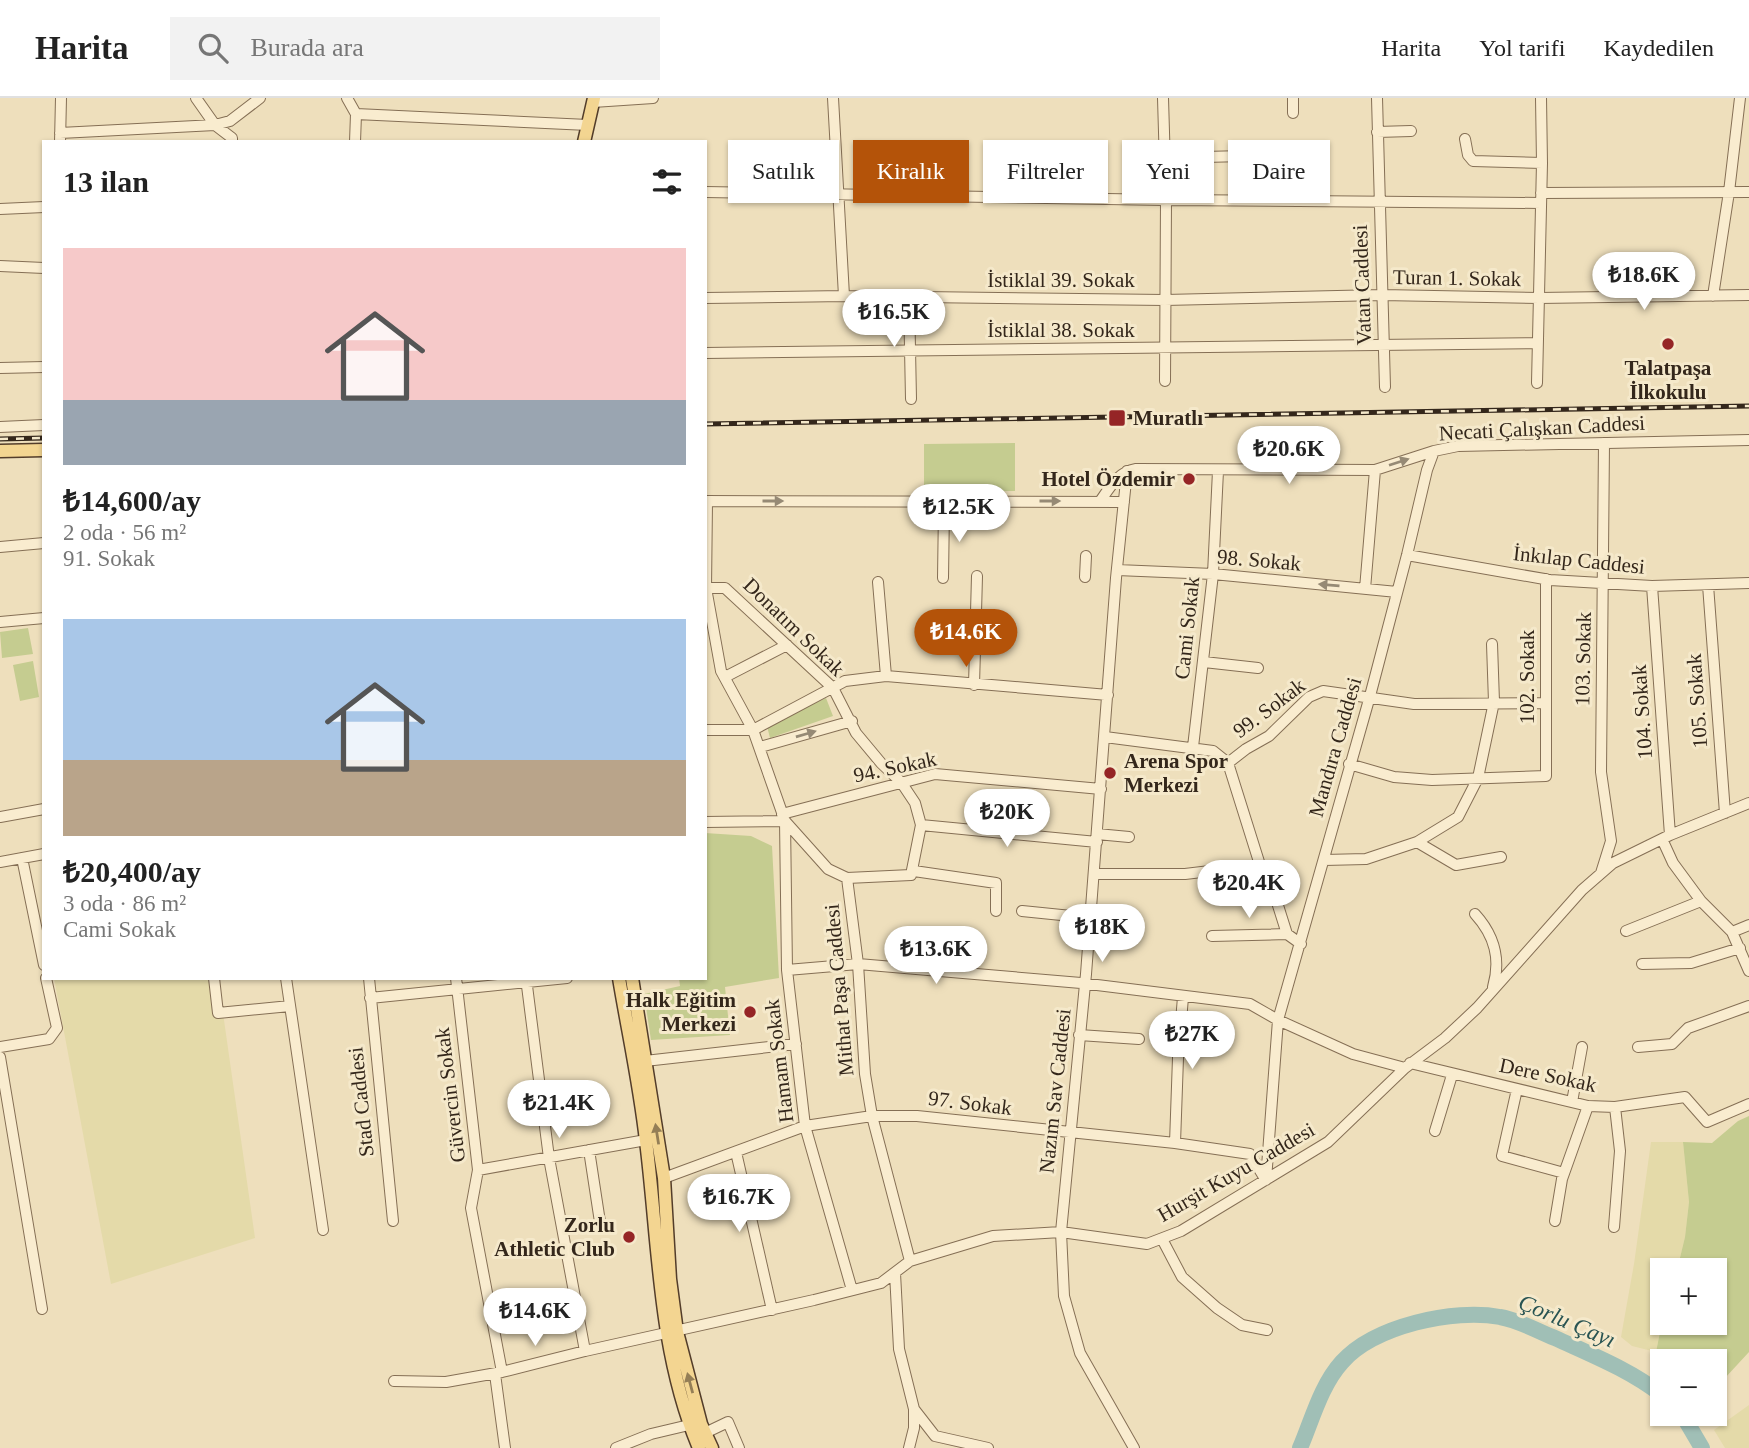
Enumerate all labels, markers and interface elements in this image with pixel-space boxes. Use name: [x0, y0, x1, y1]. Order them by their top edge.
search box: [170, 17, 660, 80]
icon: search: [194, 29, 232, 67]
text: Harita: [35, 30, 128, 66]
text: Burada ara: [250, 33, 364, 62]
text: Harita: [1381, 35, 1441, 61]
text: Yol tarifi: [1479, 35, 1565, 61]
text: Kaydedilen: [1603, 35, 1714, 61]
chip: Satılık: [728, 140, 839, 203]
chip: Kiralık: [853, 140, 969, 203]
chip: Filtreler: [983, 140, 1108, 203]
chip: Yeni: [1122, 140, 1214, 203]
chip: Daire: [1228, 140, 1330, 203]
icon: filters: [648, 163, 686, 201]
text: 13 ilan: [63, 165, 149, 198]
street label: Vatan Caddesi: [1348, 224, 1376, 346]
pin: ₺18.6K: [1587, 252, 1701, 312]
text: ₺18.6K: [1608, 262, 1680, 287]
street label: Turan 1. Sokak: [1393, 265, 1522, 291]
street label: İstiklal 39. Sokak: [987, 268, 1135, 292]
pin: ₺16.5K: [837, 289, 951, 349]
icon: home: [312, 293, 438, 419]
text: ₺16.5K: [858, 299, 930, 324]
street label: İstiklal 38. Sokak: [987, 318, 1135, 342]
marker: Talatpaşa İlkokulu: [1660, 336, 1676, 352]
place label: Talatpaşa İlkokulu: [1625, 356, 1712, 404]
place label: Muratlı: [1133, 406, 1203, 430]
marker: Muratlı: [1107, 408, 1127, 428]
street label: Necati Çalışkan Caddesi: [1438, 411, 1646, 445]
pin: ₺20.6K: [1232, 426, 1346, 486]
text: ₺20.6K: [1253, 436, 1325, 461]
one-way arrow: [1388, 456, 1409, 467]
place label: Hotel Özdemir: [1041, 467, 1175, 491]
marker: Hotel Özdemir: [1181, 471, 1197, 487]
text: ₺14,600/ay: [63, 484, 201, 517]
pin: ₺12.5K: [902, 484, 1016, 544]
text: ₺12.5K: [923, 494, 995, 519]
one-way arrow: [763, 495, 785, 507]
one-way arrow: [1039, 495, 1061, 506]
text: 2 oda · 56 m²: [63, 520, 186, 545]
street label: İnkılap Caddesi: [1512, 541, 1646, 579]
street label: 98. Sokak: [1216, 544, 1302, 576]
text: 91. Sokak: [63, 546, 155, 571]
street label: Donatım Sokak: [738, 573, 850, 682]
street label: Cami Sokak: [1170, 575, 1204, 681]
one-way arrow: [1318, 580, 1340, 591]
pin: ₺14.6K: [909, 610, 1023, 669]
street label: 103. Sokak: [1570, 611, 1596, 706]
text: ₺14.6K: [930, 619, 1002, 644]
street label: 102. Sokak: [1515, 629, 1539, 724]
street label: 105. Sokak: [1682, 653, 1712, 749]
icon: home: [312, 664, 438, 790]
street label: 104. Sokak: [1627, 664, 1657, 760]
street label: 99. Sokak: [1228, 673, 1310, 743]
street label: Mandıra Caddesi: [1304, 674, 1366, 820]
one-way arrow: [795, 728, 816, 738]
street label: 94. Sokak: [851, 746, 939, 787]
place label: Arena Spor Merkezi: [1124, 749, 1228, 797]
marker: Arena Spor Merkezi: [1102, 765, 1118, 781]
pin: ₺20K: [966, 790, 1048, 849]
text: ₺20K: [980, 799, 1034, 824]
text: ₺20,400/ay: [63, 855, 201, 888]
pin: ₺20.4K: [1192, 860, 1306, 920]
text: ₺20.4K: [1213, 870, 1285, 895]
text: 3 oda · 86 m²: [63, 891, 186, 916]
street label: Mithat Paşa Caddesi: [820, 903, 858, 1077]
pin: ₺18K: [1061, 904, 1143, 964]
text: ₺18K: [1075, 914, 1129, 939]
text: Cami Sokak: [63, 917, 176, 942]
pin: ₺13.6K: [879, 926, 993, 986]
text: ₺13.6K: [900, 936, 972, 961]
place label: Halk Eğitim Merkezi: [626, 988, 737, 1036]
street label: Hamam Sokak: [759, 997, 798, 1124]
marker: Halk Eğitim Merkezi: [742, 1004, 758, 1020]
street label: Nazım Sav Caddesi: [1034, 1007, 1076, 1175]
pin: ₺27K: [1151, 1012, 1233, 1071]
text: ₺27K: [1165, 1021, 1219, 1046]
street label: Güvercin Sokak: [430, 1026, 470, 1164]
street label: Stad Caddesi: [343, 1046, 379, 1158]
street label: Dere Sokak: [1497, 1053, 1599, 1097]
pin: ₺21.4K: [502, 1080, 616, 1140]
street label: 97. Sokak: [927, 1086, 1014, 1120]
text: ₺21.4K: [523, 1090, 595, 1115]
street label: Hurşit Kuyu Caddesi: [1153, 1117, 1319, 1227]
one-way arrow: [652, 1123, 663, 1145]
pin: ₺16.7K: [682, 1174, 796, 1234]
text: ₺16.7K: [703, 1184, 775, 1209]
place label: Zorlu Athletic Club: [494, 1213, 615, 1261]
marker: Zorlu Athletic Club: [621, 1229, 637, 1245]
map controls: [1650, 1258, 1727, 1426]
button: +: [1650, 1258, 1727, 1335]
pin: ₺14.6K: [478, 1288, 592, 1348]
water label: Çorlu Çayı: [1515, 1289, 1619, 1353]
text: ₺14.6K: [499, 1298, 571, 1323]
button: −: [1650, 1349, 1727, 1426]
one-way arrow: [685, 1372, 695, 1393]

